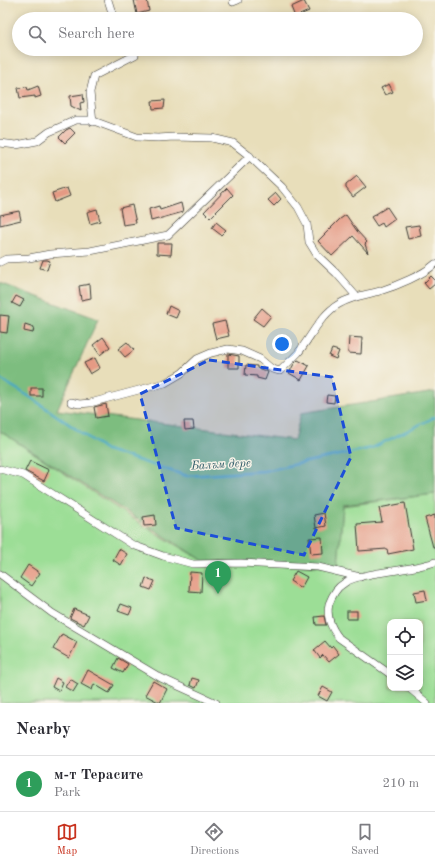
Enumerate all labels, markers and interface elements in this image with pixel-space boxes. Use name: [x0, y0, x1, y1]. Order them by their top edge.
search box: [12, 12, 423, 56]
icon: search: [26, 23, 48, 45]
text: Search here: [58, 27, 135, 42]
your location: [272, 334, 292, 354]
water label: Балъм дере: [190, 457, 251, 473]
pin: 1: [205, 561, 231, 594]
map controls: [387, 619, 423, 691]
button: locate: [387, 619, 423, 655]
button: layers: [387, 655, 423, 691]
text: Nearby: [16, 721, 71, 738]
text: м-т Терасите: [54, 768, 143, 783]
text: 1: [25, 777, 33, 790]
text: 210 m: [382, 777, 419, 790]
text: Park: [54, 786, 81, 799]
tab: Map: [56, 821, 78, 859]
tab: Directions: [190, 821, 239, 859]
tab: Saved: [351, 821, 379, 859]

